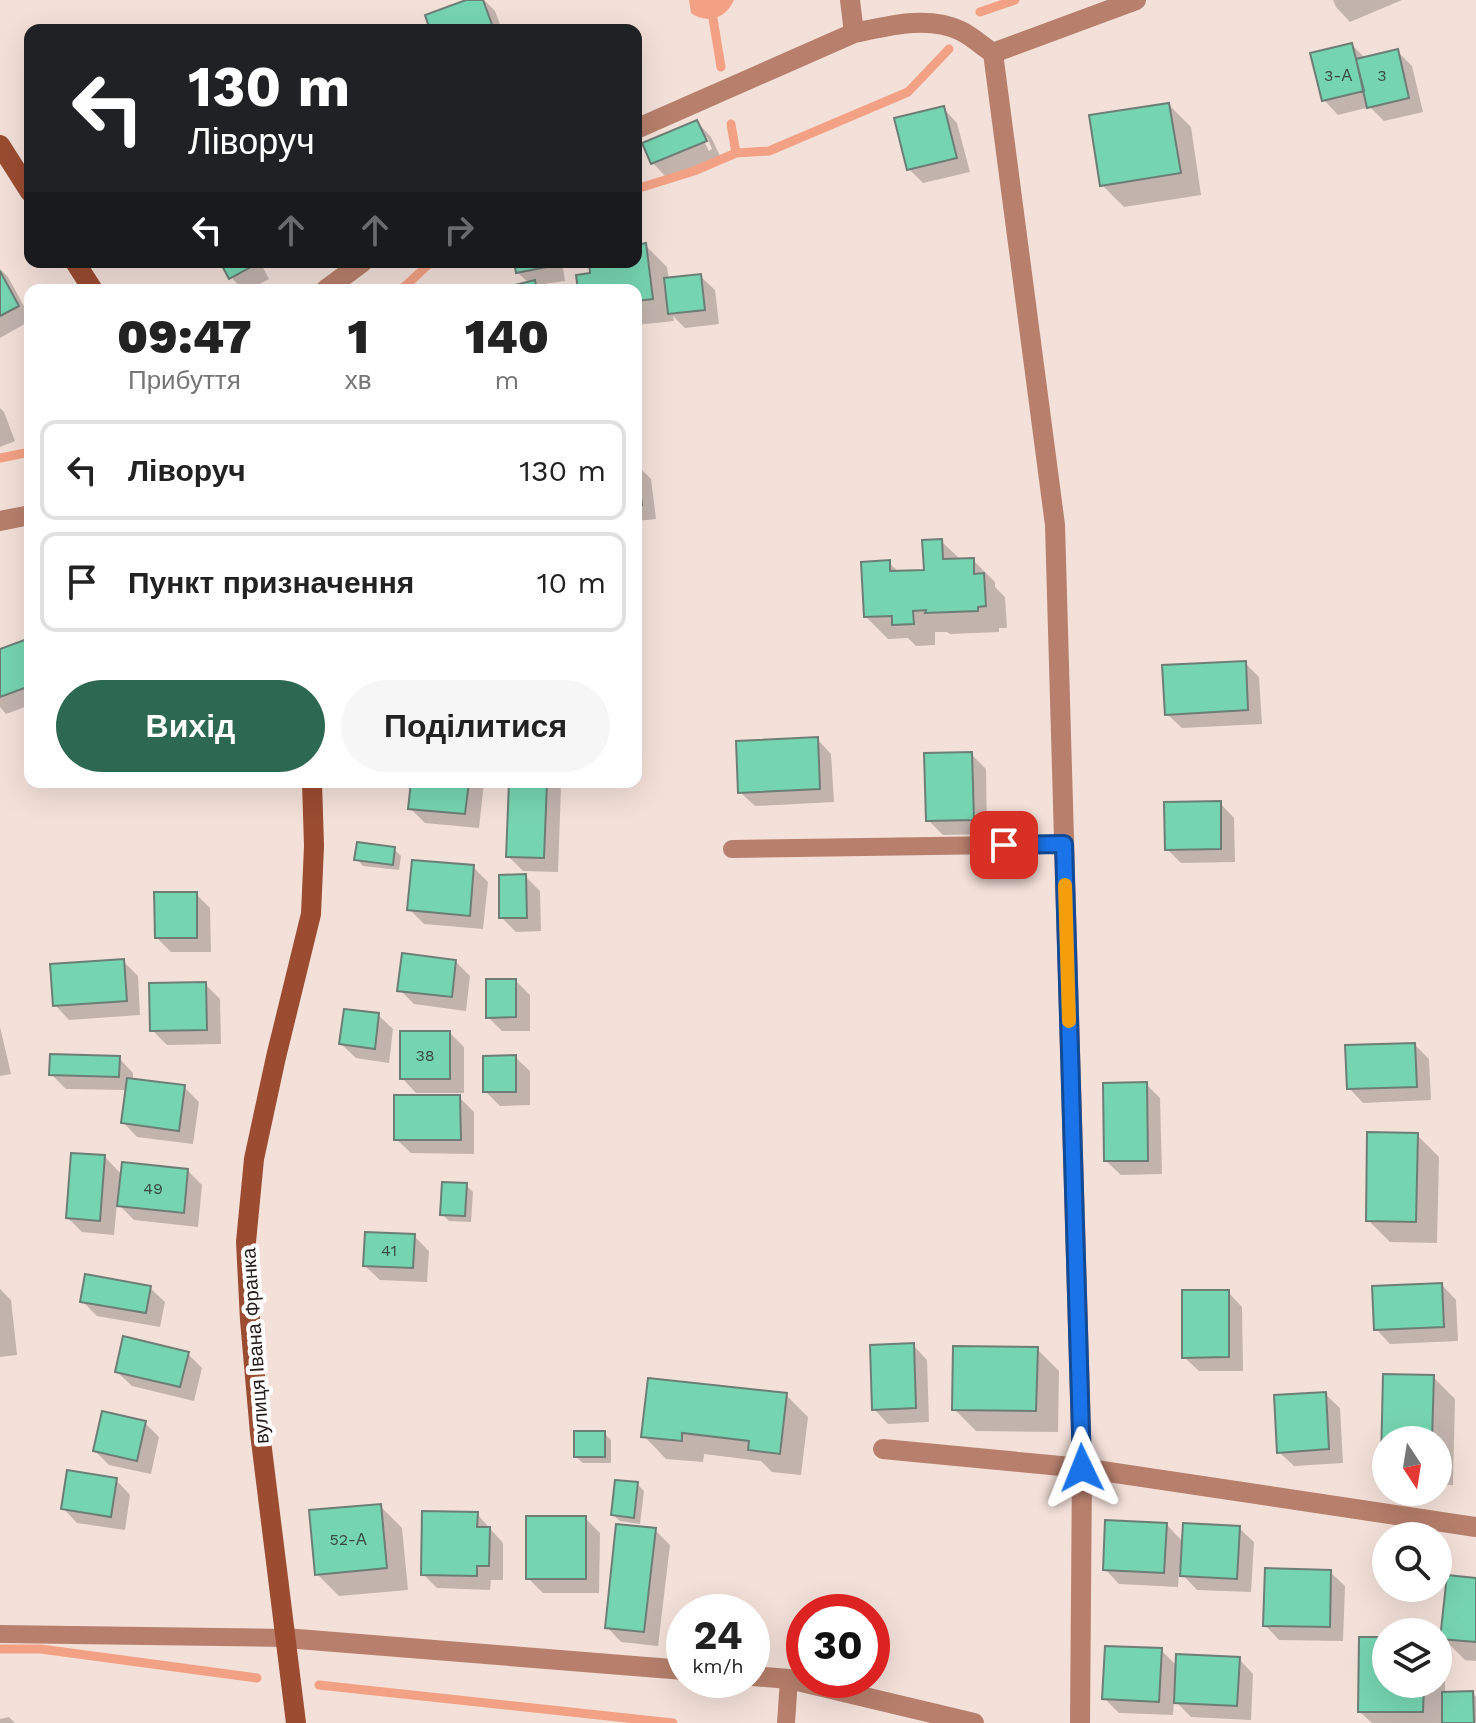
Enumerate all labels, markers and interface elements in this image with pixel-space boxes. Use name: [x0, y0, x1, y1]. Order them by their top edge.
text: 130 m: [188, 54, 350, 120]
icon: left: [56, 56, 160, 160]
house number: 3-А: [1324, 66, 1352, 85]
house number: 3: [1377, 66, 1387, 85]
text: Ліворуч: [188, 121, 315, 163]
icon: left: [185, 208, 229, 252]
icon: ahead: [269, 208, 313, 252]
icon: ahead: [353, 208, 397, 252]
icon: right: [437, 208, 481, 252]
text: 09:47: [117, 308, 252, 365]
text: 1: [347, 308, 369, 365]
text: 140: [465, 308, 549, 365]
text: Прибуття: [128, 365, 241, 395]
text: хв: [345, 365, 372, 395]
text: m: [494, 365, 519, 395]
icon: left: [60, 448, 104, 492]
text: Ліворуч: [128, 453, 246, 488]
text: 130 m: [519, 453, 606, 488]
icon: arrive: [60, 560, 104, 604]
text: Пункт призначення: [128, 565, 414, 600]
text: 10 m: [537, 565, 606, 600]
button: Вихід: [56, 680, 325, 772]
button: Поділитися: [341, 680, 610, 772]
pin: [970, 811, 1038, 879]
icon: arrive: [982, 823, 1026, 867]
house number: 38: [415, 1046, 435, 1065]
house number: 49: [143, 1179, 163, 1198]
house number: 41: [381, 1241, 397, 1260]
street label: вулиця Івана Франка: [236, 1246, 274, 1445]
position arrow: [1040, 1426, 1124, 1510]
north arrow: [1372, 1426, 1452, 1506]
map controls: [1372, 1426, 1452, 1698]
button: search: [1372, 1522, 1452, 1602]
house number: 52-А: [329, 1530, 367, 1549]
speed limit sign: 30: [786, 1594, 890, 1698]
text: 24: [693, 1612, 743, 1659]
button: layers: [1372, 1618, 1452, 1698]
text: km/h: [692, 1654, 744, 1678]

